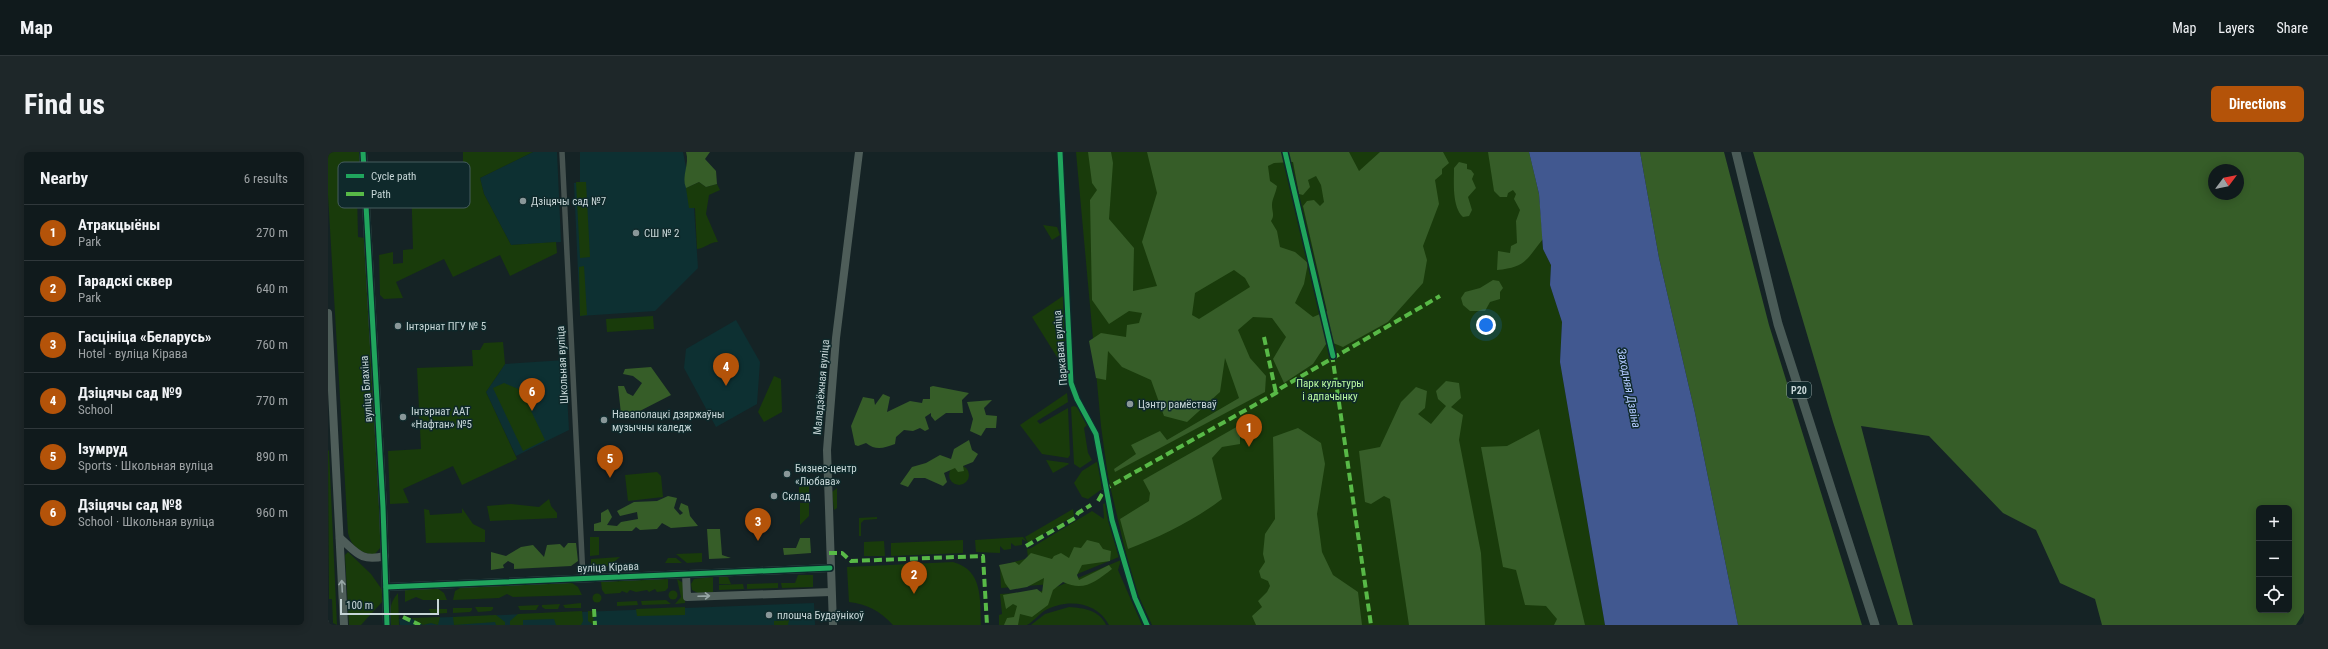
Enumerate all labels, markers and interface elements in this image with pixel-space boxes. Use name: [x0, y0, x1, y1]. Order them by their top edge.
text: Map: [20, 16, 53, 39]
text: Map: [2172, 20, 2196, 36]
text: Layers: [2218, 20, 2255, 36]
text: Share: [2277, 20, 2308, 36]
button: Directions: [2211, 86, 2304, 122]
text: Find us: [24, 88, 105, 121]
legend: [338, 162, 470, 208]
north arrow: [2208, 164, 2244, 200]
text: Nearby: [40, 168, 88, 188]
text: Cycle path: [371, 170, 416, 183]
text: 6 results: [244, 171, 288, 186]
text: Path: [371, 188, 391, 201]
place label: Дзіцячы сад №7: [531, 195, 606, 208]
marker: Дзіцячы сад №7: [518, 196, 528, 206]
text: Атракцыёны: [78, 216, 160, 234]
text: 1: [50, 225, 56, 240]
text: 270 m: [256, 225, 288, 240]
place label: СШ № 2: [644, 227, 679, 240]
marker: СШ № 2: [631, 228, 641, 238]
text: Park: [78, 234, 101, 249]
text: Гарадскі сквер: [78, 272, 172, 290]
text: 2: [50, 281, 56, 296]
text: 640 m: [256, 281, 288, 296]
text: Park: [78, 290, 101, 305]
street label: Паркавая вуліца: [1051, 310, 1070, 386]
your location: [1476, 315, 1496, 335]
place label: Інтэрнат ПГУ № 5: [406, 320, 486, 333]
marker: Інтэрнат ПГУ № 5: [393, 321, 403, 331]
street label: Школьная вуліца: [554, 326, 571, 404]
text: Гасцініца «Беларусь»: [78, 328, 212, 346]
text: 3: [50, 337, 56, 352]
text: 760 m: [256, 337, 288, 352]
street label: Маладзёжная вуліца: [811, 339, 832, 435]
text: Hotel · вуліца Кірава: [78, 346, 188, 361]
water label: Заходняя Дзвіна: [1614, 347, 1644, 429]
pin: 4: [713, 353, 739, 386]
street label: вуліца Блахіна: [358, 355, 375, 423]
park label: Парк культуры і адпачынку: [1296, 377, 1364, 403]
pin: 6: [519, 378, 545, 411]
road number: Р20: [1787, 382, 1811, 398]
text: Дзіцячы сад №9: [78, 384, 182, 402]
text: 4: [50, 393, 56, 408]
text: 770 m: [256, 393, 288, 408]
place label: Цэнтр рамёстваў: [1138, 398, 1217, 411]
marker: Цэнтр рамёстваў: [1125, 399, 1135, 409]
text: School: [78, 402, 113, 417]
place label: Інтэрнат ААТ «Нафтан» №5: [411, 405, 472, 431]
place label: Наваполацкі дзяржаўны музычны каледж: [612, 408, 725, 434]
marker: Інтэрнат ААТ «Нафтан» №5: [398, 412, 408, 422]
pin: 1: [1236, 414, 1262, 447]
marker: Наваполацкі дзяржаўны музычны каледж: [599, 415, 609, 425]
text: Ізумруд: [78, 440, 128, 458]
pin: 5: [597, 445, 623, 478]
text: 5: [50, 449, 56, 464]
text: 890 m: [256, 449, 288, 464]
text: Sports · Школьная вуліца: [78, 458, 213, 473]
place label: Бизнес-центр «Любава»: [795, 462, 857, 488]
marker: Бизнес-центр «Любава»: [782, 469, 792, 479]
place label: Склад: [782, 490, 810, 503]
marker: Склад: [769, 491, 779, 501]
text: Дзіцячы сад №8: [78, 496, 182, 514]
text: 6: [50, 505, 56, 520]
text: 960 m: [256, 505, 288, 520]
map controls: [2256, 505, 2292, 613]
button: +: [2256, 505, 2292, 541]
pin: 3: [745, 508, 771, 541]
text: School · Школьная вуліца: [78, 514, 215, 529]
button: −: [2256, 541, 2292, 577]
street label: вуліца Кірава: [577, 560, 639, 575]
pin: 2: [901, 561, 927, 594]
button: locate: [2256, 577, 2292, 613]
one-way arrow: [338, 580, 346, 593]
one-way arrow: [697, 592, 710, 600]
scale bar: [340, 597, 439, 616]
text: 100 m: [346, 599, 373, 612]
place label: плошча Будаўнікоў: [777, 609, 864, 622]
marker: плошча Будаўнікоў: [764, 610, 774, 620]

